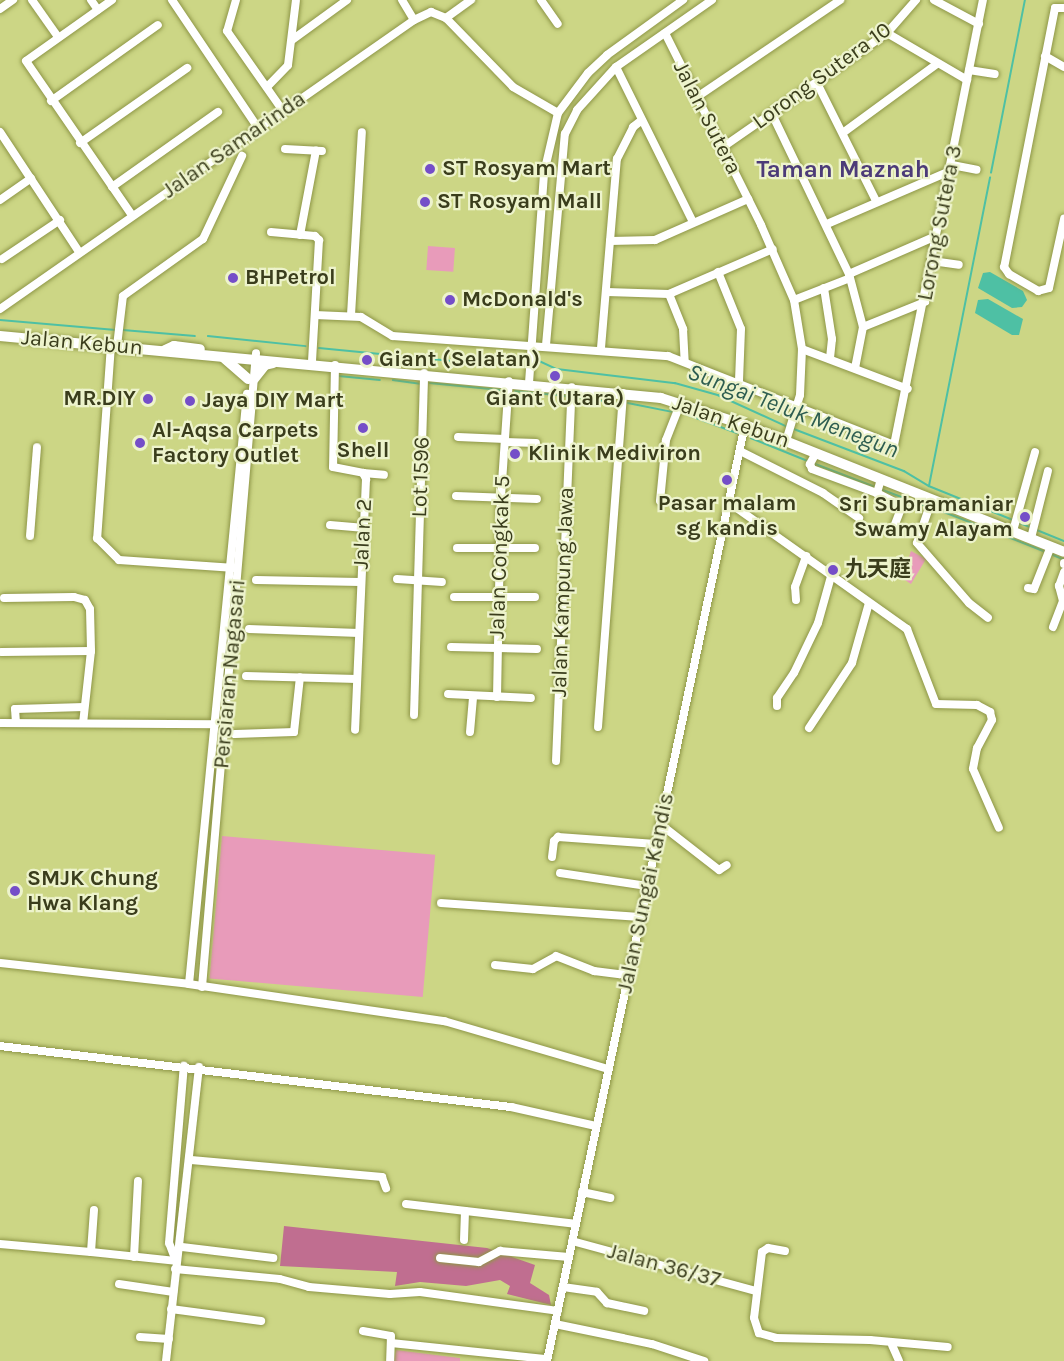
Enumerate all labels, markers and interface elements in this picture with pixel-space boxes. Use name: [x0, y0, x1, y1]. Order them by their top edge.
street label: Lorong Sutera 10: [747, 17, 897, 135]
street label: Jalan Sutera: [667, 57, 747, 179]
street label: Jalan Samarinda: [157, 86, 311, 204]
street label: Lorong Sutera 3: [912, 143, 968, 303]
place label: ST Rosyam Mart: [442, 156, 611, 182]
district label: Taman Maznah: [756, 156, 930, 184]
marker: ST Rosyam Mart: [423, 162, 437, 176]
place label: ST Rosyam Mall: [437, 189, 602, 215]
marker: ST Rosyam Mall: [418, 195, 432, 209]
place label: BHPetrol: [245, 265, 336, 291]
marker: BHPetrol: [226, 271, 240, 285]
place label: McDonald's: [462, 287, 583, 313]
marker: McDonald's: [443, 293, 457, 307]
street label: Jalan Kebun: [20, 325, 144, 361]
place label: Giant (Selatan): [379, 347, 540, 373]
marker: Giant (Selatan): [360, 353, 374, 367]
water label: Sungai Teluk Menegun: [683, 357, 903, 465]
marker: Giant (Utara): [548, 369, 562, 383]
place label: MR.DIY: [63, 386, 136, 412]
place label: Giant (Utara): [486, 386, 624, 412]
place label: Jaya DIY Mart: [202, 388, 344, 414]
street label: Jalan Kebun: [669, 390, 793, 454]
marker: MR.DIY: [141, 392, 155, 406]
marker: Jaya DIY Mart: [183, 394, 197, 408]
place label: Al-Aqsa Carpets Factory Outlet: [152, 417, 319, 469]
marker: Shell: [356, 421, 370, 435]
marker: Al-Aqsa Carpets Factory Outlet: [133, 436, 147, 450]
street label: Lot 1596: [406, 436, 436, 518]
place label: Shell: [337, 438, 389, 464]
place label: Klinik Mediviron: [528, 441, 701, 467]
marker: Klinik Mediviron: [506, 445, 524, 463]
marker: Pasar malam sg kandis: [720, 473, 734, 487]
street label: Jalan Congkak 5: [484, 475, 516, 639]
street label: Jalan Kampung Jawa: [546, 487, 580, 697]
place label: Pasar malam sg kandis: [658, 490, 796, 542]
place label: Sri Subramaniar Swamy Alayam: [839, 491, 1013, 542]
street label: Jalan 2: [348, 498, 378, 570]
marker: Sri Subramaniar Swamy Alayam: [1018, 510, 1032, 524]
place label: 九天庭: [845, 557, 911, 583]
marker: 九天庭: [826, 563, 840, 577]
street label: Persiaran Nagasari: [209, 578, 251, 770]
street label: Jalan Sungai Kandis: [612, 791, 680, 995]
place label: SMJK Chung Hwa Klang: [27, 865, 158, 916]
marker: SMJK Chung Hwa Klang: [8, 884, 22, 898]
street label: Jalan 36/37: [604, 1238, 724, 1294]

